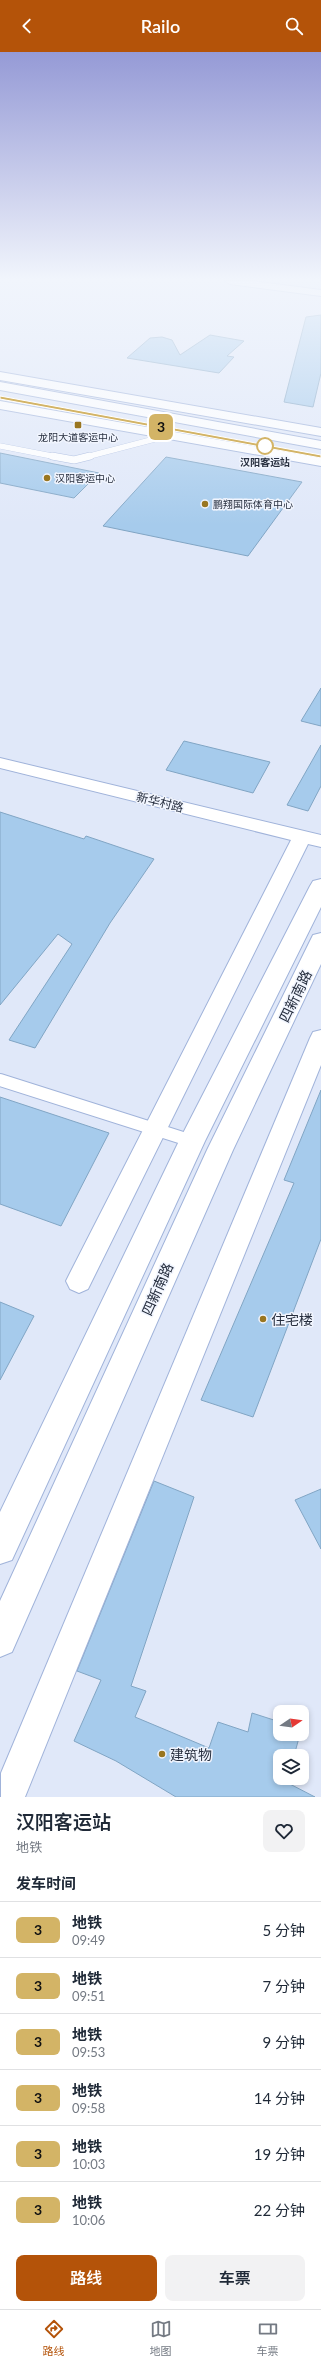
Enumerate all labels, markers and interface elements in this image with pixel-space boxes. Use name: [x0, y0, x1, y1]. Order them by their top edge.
icon: back: [16, 15, 38, 37]
text: Railo: [141, 15, 180, 37]
icon: search: [283, 15, 305, 37]
line badge: 3: [148, 414, 174, 440]
text: 3: [157, 418, 165, 435]
marker: 龙阳大道客运中心: [73, 420, 83, 430]
place label: 龙阳大道客运中心: [38, 431, 118, 443]
marker: 汉阳客运站: [256, 437, 274, 455]
place label: 汉阳客运站: [240, 456, 290, 468]
place label: 汉阳客运中心: [55, 472, 115, 484]
marker: 汉阳客运中心: [42, 473, 52, 483]
place label: 鹏翔国际体育中心: [213, 498, 293, 510]
marker: 鹏翔国际体育中心: [200, 499, 210, 509]
street label: 新华村路: [135, 789, 185, 815]
street label: 四新南路: [275, 967, 315, 1025]
street label: 四新南路: [138, 1260, 176, 1318]
place label: 住宅楼: [271, 1311, 313, 1328]
marker: 住宅楼: [258, 1314, 268, 1324]
north arrow: [273, 1705, 309, 1741]
map controls: [273, 1705, 309, 1785]
place label: 建筑物: [170, 1746, 212, 1763]
marker: 建筑物: [157, 1749, 167, 1759]
button: layers: [273, 1749, 309, 1785]
text: 汉阳客运站: [16, 1810, 111, 1833]
button: heart: [263, 1810, 305, 1852]
text: 地铁: [16, 1839, 42, 1855]
text: 发车时间: [16, 1874, 76, 1892]
text: 地铁: [72, 1913, 102, 1931]
text: 3: [34, 1921, 42, 1938]
text: 5 分钟: [262, 1921, 305, 1939]
text: 09:49: [72, 1932, 105, 1948]
text: 地铁: [72, 1969, 102, 1987]
text: 3: [34, 1977, 42, 1994]
text: 7 分钟: [262, 1977, 305, 1995]
text: 09:51: [72, 1988, 105, 2004]
text: 地铁: [72, 2025, 102, 2043]
text: 3: [34, 2033, 42, 2050]
text: 9 分钟: [262, 2033, 305, 2051]
text: 09:53: [72, 2044, 105, 2060]
text: 地铁: [72, 2081, 102, 2099]
text: 3: [34, 2089, 42, 2106]
text: 14 分钟: [254, 2089, 305, 2107]
text: 09:58: [72, 2100, 105, 2116]
text: 地铁: [72, 2137, 102, 2155]
text: 3: [34, 2145, 42, 2162]
text: 19 分钟: [254, 2145, 305, 2163]
text: 10:03: [72, 2156, 105, 2172]
text: 地铁: [72, 2193, 102, 2211]
text: 3: [34, 2201, 42, 2218]
text: 22 分钟: [254, 2201, 305, 2219]
text: 10:06: [72, 2212, 105, 2228]
button: 路线: [16, 2255, 157, 2301]
button: 车票: [165, 2255, 305, 2301]
tab: 路线: [43, 2318, 65, 2358]
tab: 地图: [150, 2318, 172, 2358]
tab: 车票: [257, 2318, 279, 2358]

